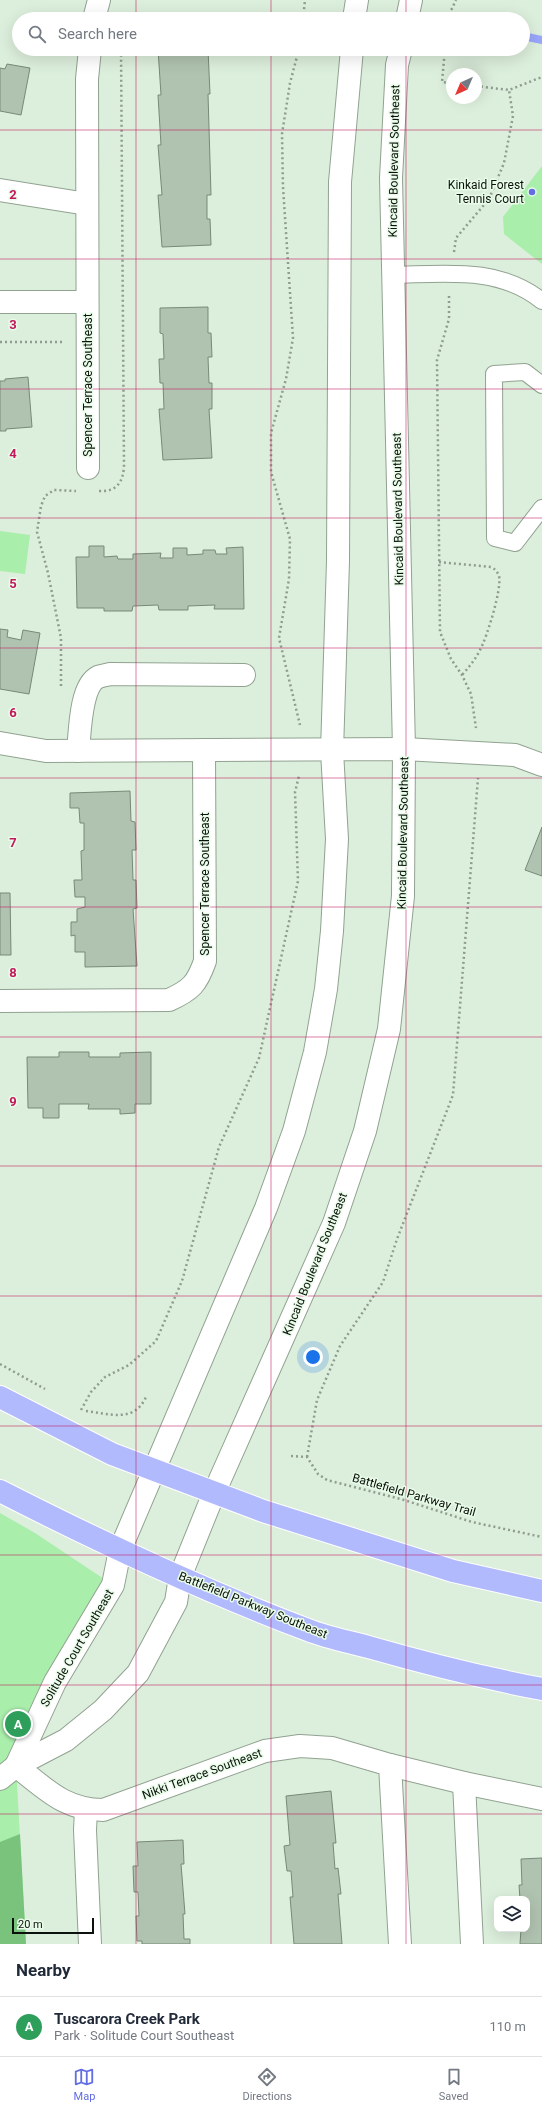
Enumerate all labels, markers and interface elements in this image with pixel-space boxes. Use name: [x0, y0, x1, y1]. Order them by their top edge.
search box: [12, 12, 530, 56]
icon: search: [26, 23, 48, 45]
text: Search here: [58, 25, 137, 43]
north arrow: [446, 68, 482, 104]
street label: Kincaid Boulevard Southeast: [386, 84, 402, 237]
place label: Kinkaid Forest Tennis Court: [448, 178, 524, 206]
text: 2: [9, 187, 17, 202]
marker: Kinkaid Forest Tennis Court: [527, 187, 537, 197]
street label: Spencer Terrace Southeast: [81, 313, 95, 457]
text: 3: [9, 317, 17, 332]
street label: Kincaid Boulevard Southeast: [390, 432, 406, 585]
text: 4: [9, 446, 17, 461]
text: 5: [9, 576, 17, 591]
text: 6: [9, 705, 17, 720]
street label: Kincaid Boulevard Southeast: [395, 756, 411, 909]
street label: Spencer Terrace Southeast: [198, 812, 212, 956]
text: 7: [9, 835, 17, 850]
text: 8: [9, 965, 17, 980]
text: 9: [9, 1094, 17, 1109]
street label: Kincaid Boulevard Southeast: [280, 1190, 350, 1337]
your location: [303, 1347, 323, 1367]
street label: Battlefield Parkway Trail: [351, 1471, 477, 1519]
street label: Battlefield Parkway Southeast: [177, 1569, 330, 1641]
street label: Solitude Court Southeast: [38, 1587, 116, 1709]
pin: A: [5, 1709, 31, 1739]
street label: Nikki Terrace Southeast: [140, 1746, 264, 1802]
map controls: [494, 1896, 530, 1932]
button: layers: [494, 1896, 530, 1932]
scale bar: [12, 1916, 94, 1935]
text: 20 m: [18, 1918, 43, 1931]
text: Nearby: [16, 1960, 71, 1980]
text: Tuscarora Creek Park: [54, 2010, 200, 2028]
text: A: [25, 2019, 33, 2034]
text: 110 m: [489, 2019, 526, 2034]
text: Park · Solitude Court Southeast: [54, 2028, 234, 2043]
tab: Map: [73, 2066, 95, 2103]
tab: Directions: [242, 2066, 292, 2103]
tab: Saved: [439, 2066, 469, 2103]

